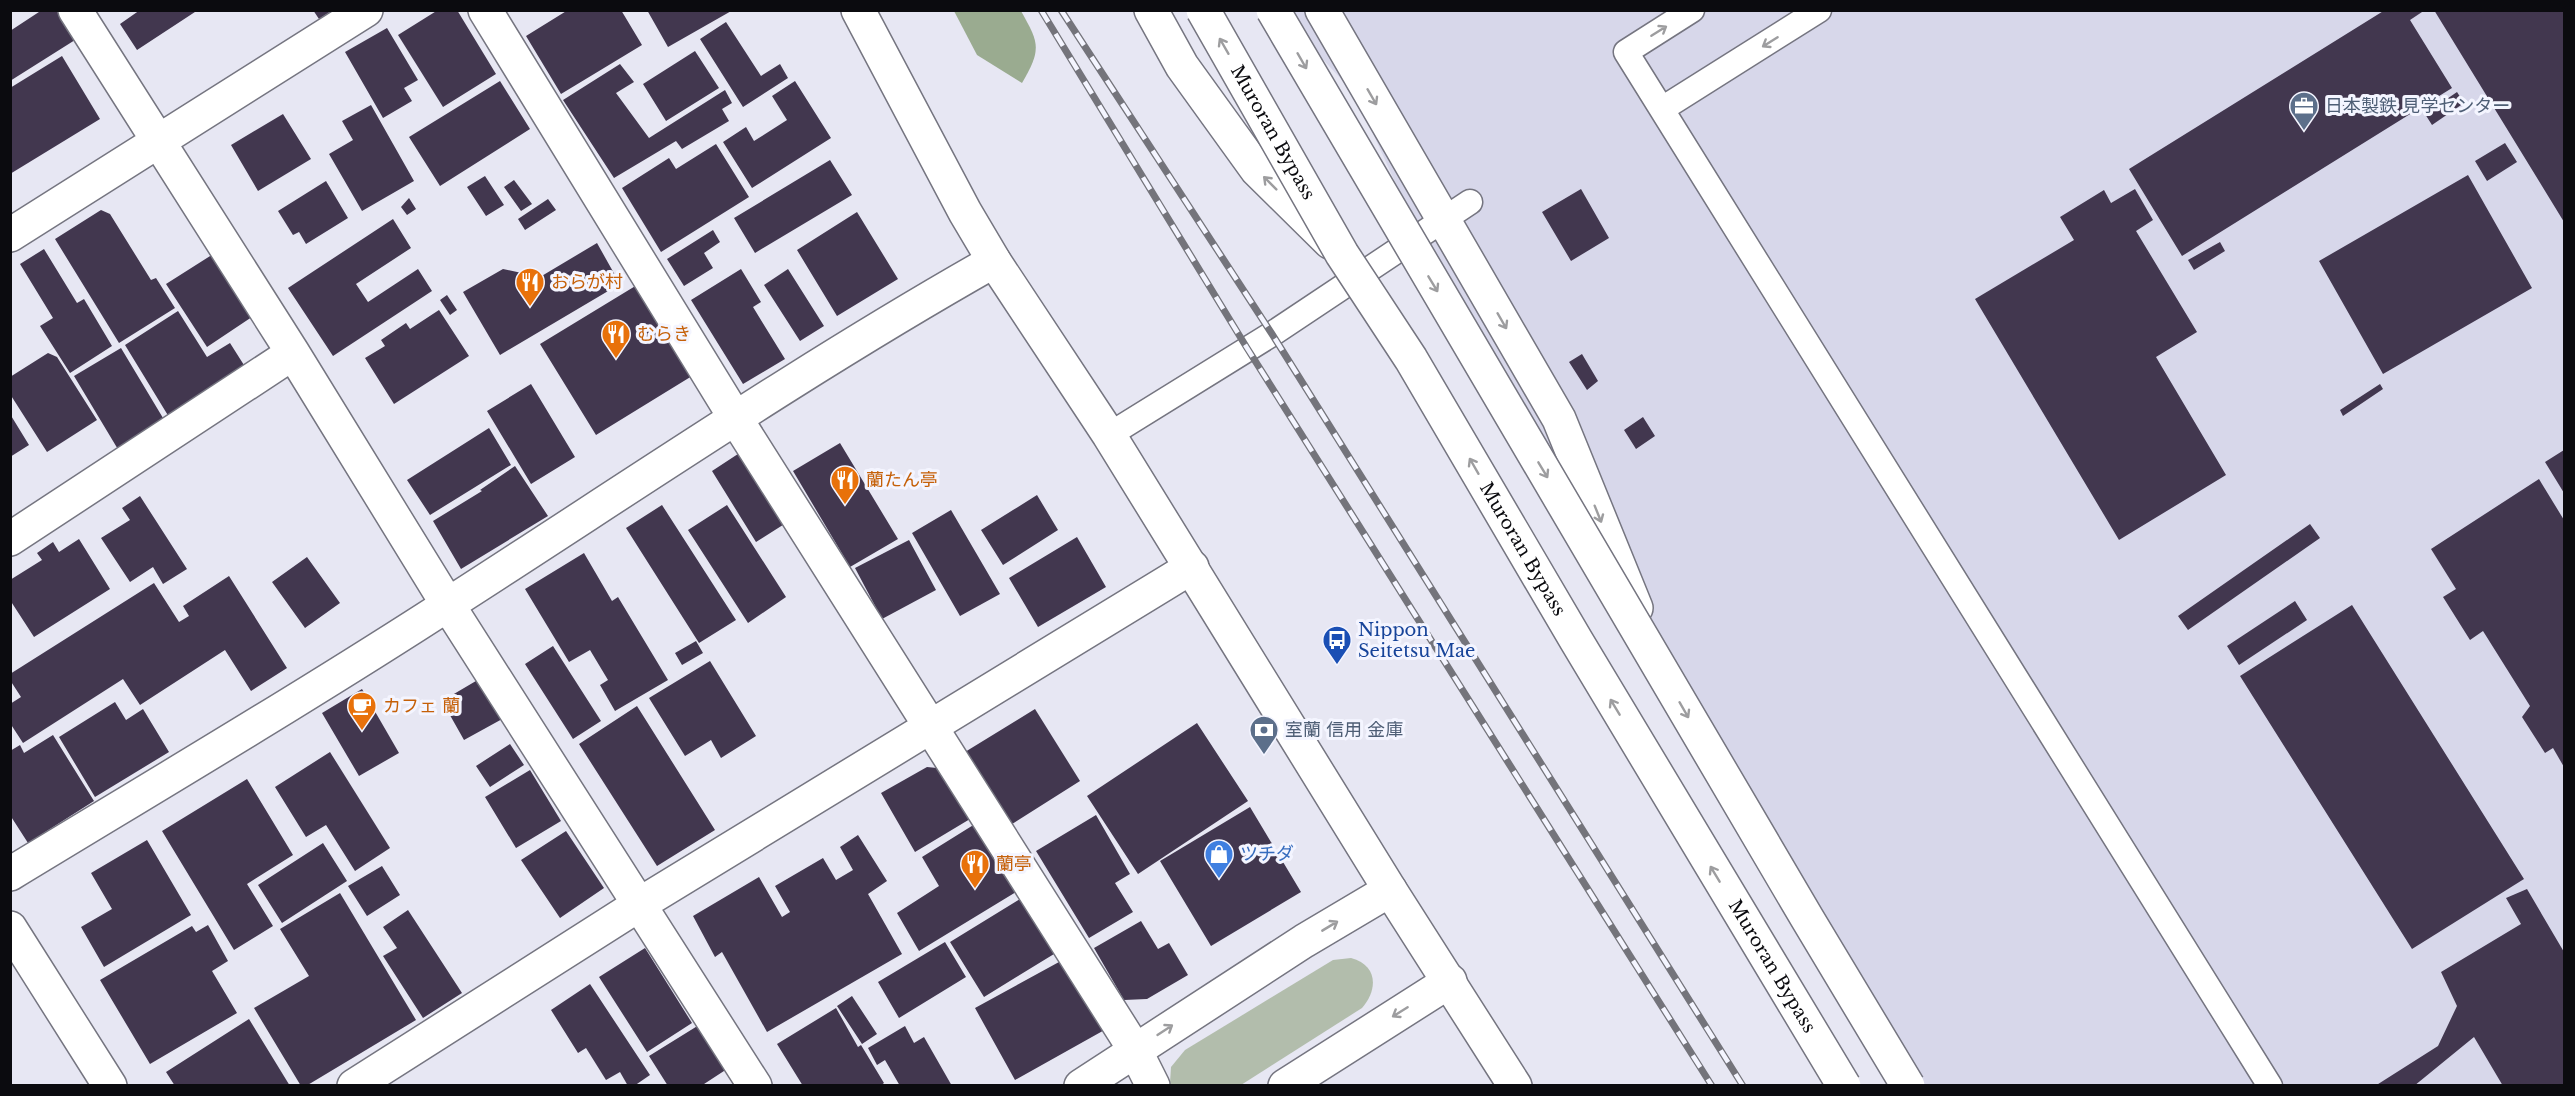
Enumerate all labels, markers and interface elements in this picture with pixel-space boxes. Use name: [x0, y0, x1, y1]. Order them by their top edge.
one-way arrow: [1650, 25, 1667, 37]
one-way arrow: [1761, 35, 1778, 48]
one-way arrow: [1217, 38, 1229, 55]
one-way arrow: [1296, 52, 1308, 69]
street label: Muroran Bypass: [1226, 61, 1320, 204]
one-way arrow: [1367, 88, 1378, 106]
office icon: 日本製鉄 見学センター: [2288, 90, 2320, 132]
place label: 日本製鉄 見学センター: [2325, 95, 2510, 117]
one-way arrow: [1263, 175, 1278, 190]
restaurant icon: おらが村: [514, 266, 546, 308]
place label: おらが村: [551, 271, 623, 293]
one-way arrow: [1427, 275, 1439, 292]
one-way arrow: [1497, 311, 1508, 329]
restaurant icon: むらき: [600, 318, 632, 360]
place label: むらき: [637, 323, 691, 345]
one-way arrow: [1468, 458, 1480, 475]
one-way arrow: [1537, 461, 1549, 478]
restaurant icon: 蘭たん亭: [829, 464, 861, 506]
place label: 蘭たん亭: [866, 469, 938, 491]
street label: Muroran Bypass: [1475, 478, 1570, 620]
one-way arrow: [1593, 504, 1604, 522]
place label: Nippon Seitetsu Mae: [1358, 619, 1475, 662]
bus stop icon: Nippon Seitetsu Mae: [1321, 624, 1353, 666]
cafe icon: カフェ 蘭: [346, 690, 378, 732]
place label: カフェ 蘭: [383, 695, 460, 717]
one-way arrow: [1609, 699, 1621, 716]
one-way arrow: [1679, 701, 1691, 718]
bank icon: 室蘭 信用 金庫: [1248, 714, 1280, 756]
place label: 室蘭 信用 金庫: [1285, 719, 1403, 741]
shop icon: ツチダ: [1203, 838, 1235, 880]
place label: ツチダ: [1240, 843, 1294, 865]
restaurant icon: 蘭亭: [959, 848, 991, 890]
place label: 蘭亭: [996, 853, 1032, 875]
one-way arrow: [1709, 866, 1721, 883]
street label: Muroran Bypass: [1724, 896, 1820, 1037]
one-way arrow: [1321, 919, 1338, 931]
one-way arrow: [1392, 1007, 1409, 1019]
one-way arrow: [1156, 1024, 1173, 1036]

